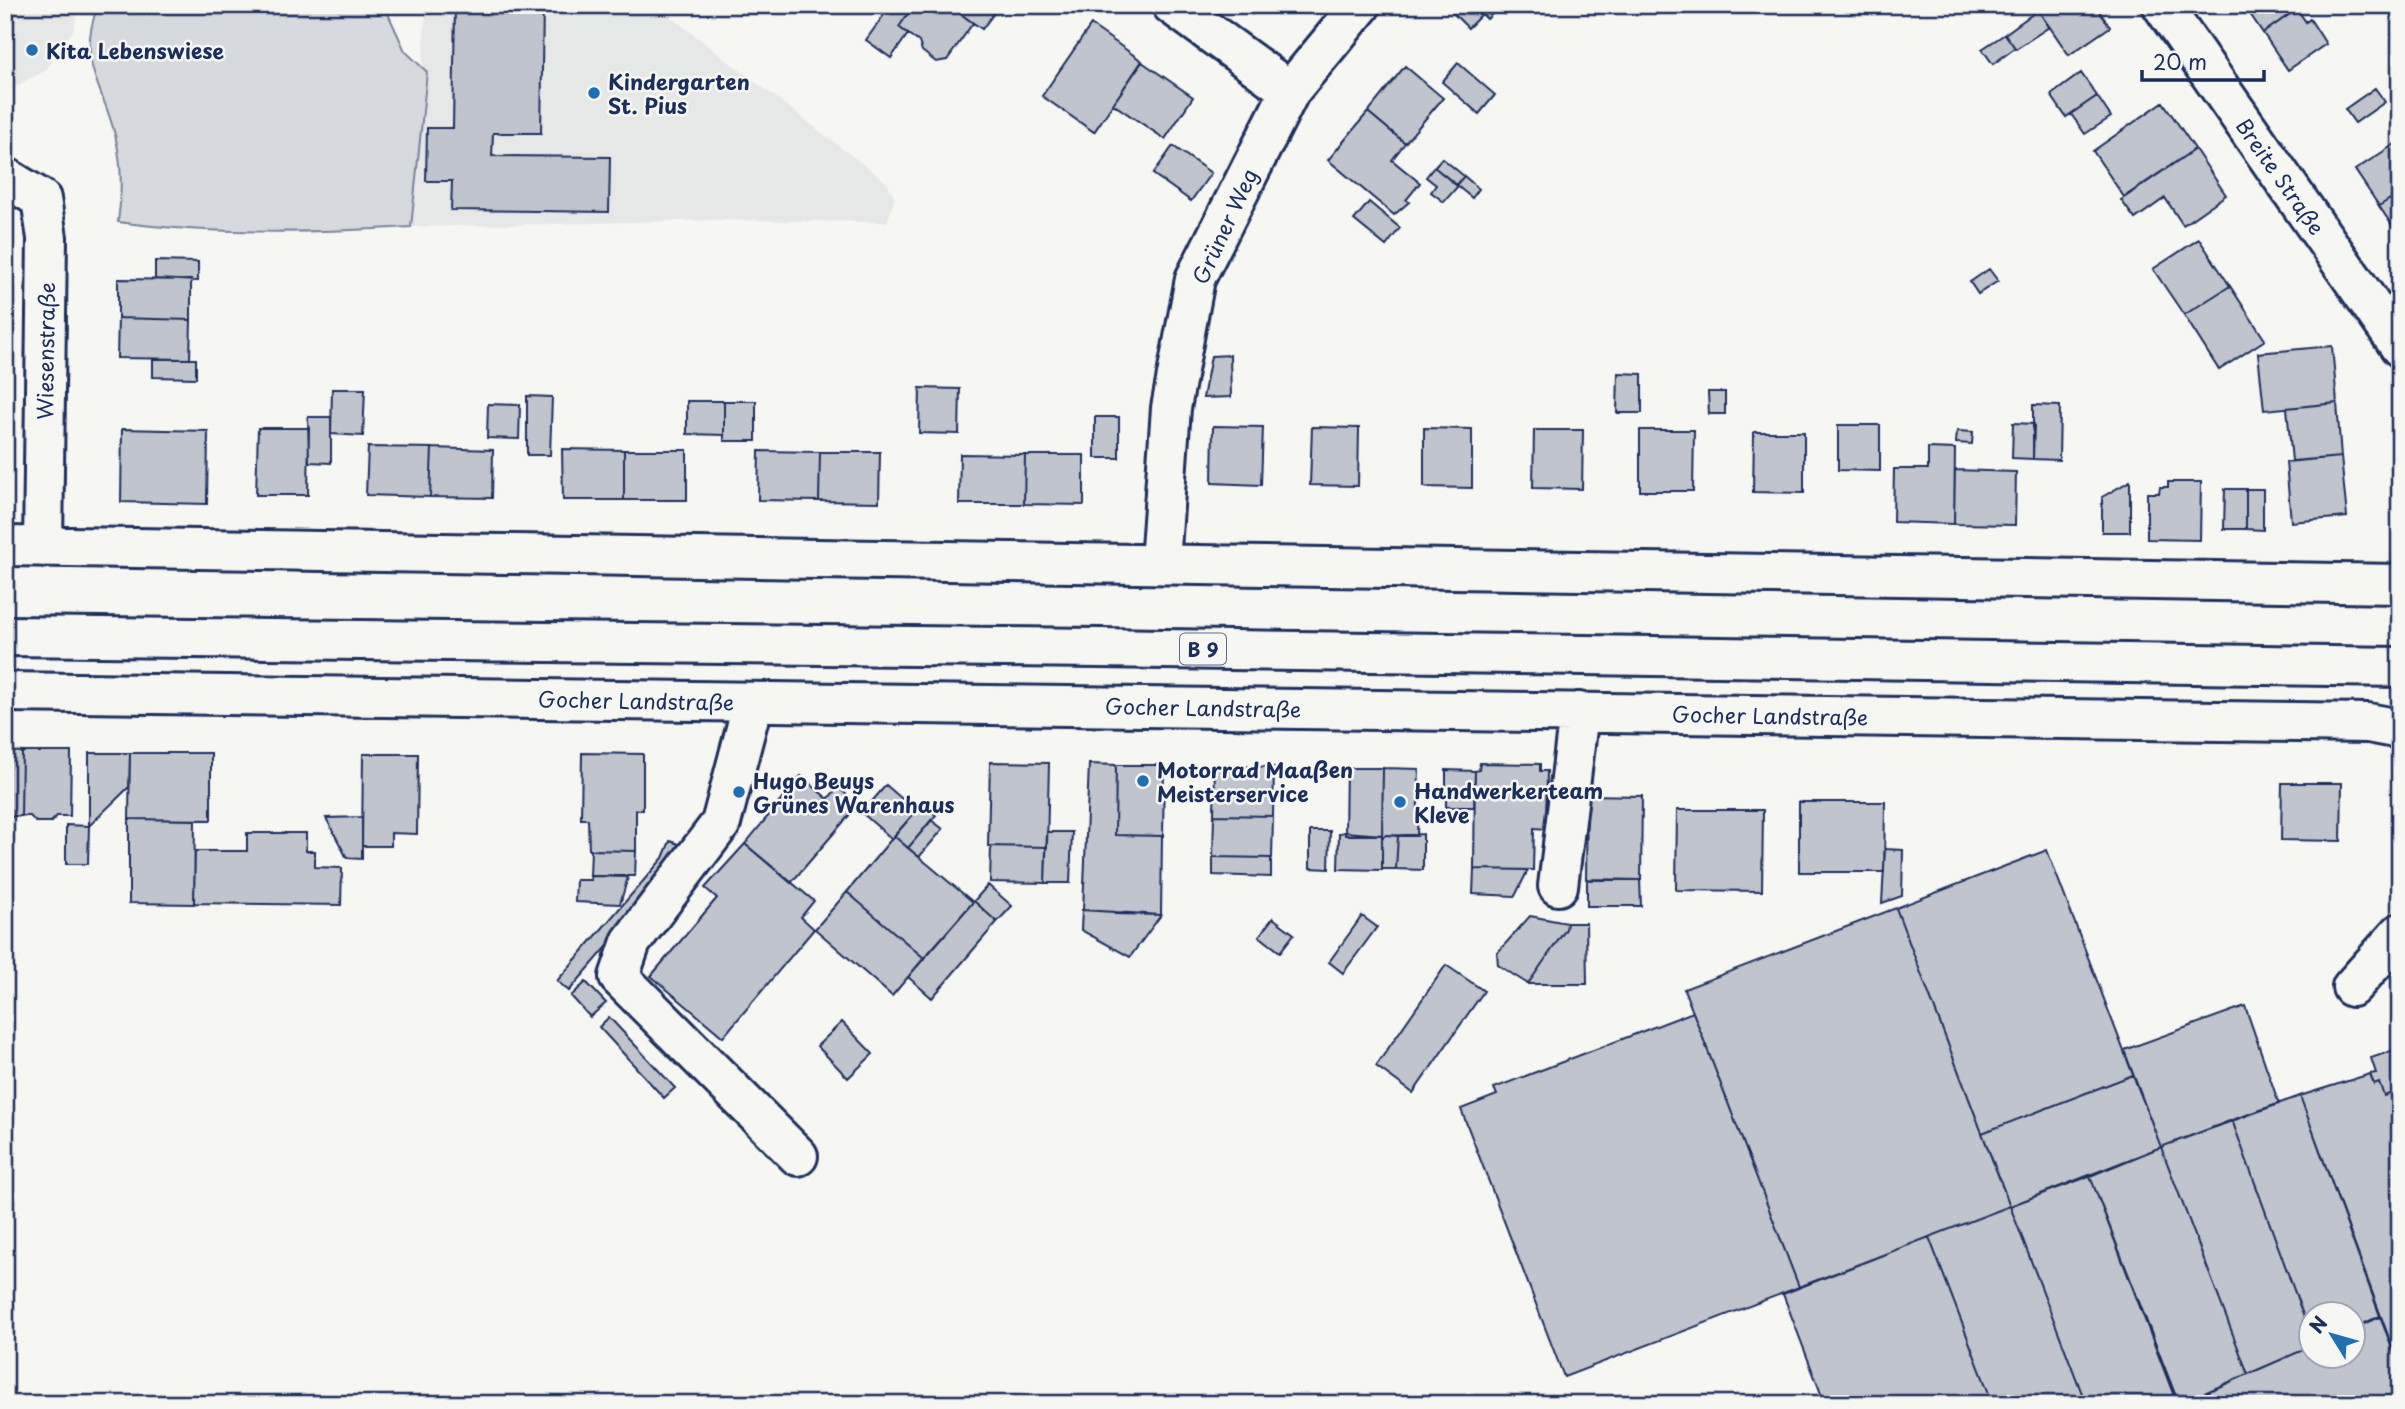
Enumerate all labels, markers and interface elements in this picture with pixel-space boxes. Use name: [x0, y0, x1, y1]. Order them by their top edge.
place label: Kita Lebenswiese: [46, 34, 224, 66]
scale bar: [2142, 38, 2265, 82]
marker: Kita Lebenswiese: [24, 42, 40, 58]
text: 20 m: [2153, 45, 2207, 77]
place label: Kindergarten St. Pius: [608, 65, 750, 121]
marker: Kindergarten St. Pius: [586, 85, 602, 101]
street label: Breite Straße: [2229, 111, 2333, 241]
street label: Grüner Weg: [1183, 163, 1265, 289]
street label: Wiesenstraße: [28, 282, 62, 420]
road number: B 9: [1180, 634, 1226, 664]
street label: Gocher Landstraße: [538, 682, 734, 718]
street label: Gocher Landstraße: [1105, 689, 1301, 725]
street label: Gocher Landstraße: [1672, 697, 1868, 733]
place label: Motorrad Maaßen Meisterservice: [1157, 753, 1353, 809]
place label: Hugo Beuys Grünes Warenhaus: [753, 764, 955, 820]
marker: Motorrad Maaßen Meisterservice: [1135, 773, 1151, 789]
place label: Handwerkerteam Kleve: [1414, 774, 1603, 830]
marker: Hugo Beuys Grünes Warenhaus: [731, 784, 747, 800]
marker: Handwerkerteam Kleve: [1392, 794, 1408, 810]
north arrow: [2296, 1300, 2366, 1370]
text: N: [2302, 1310, 2333, 1339]

